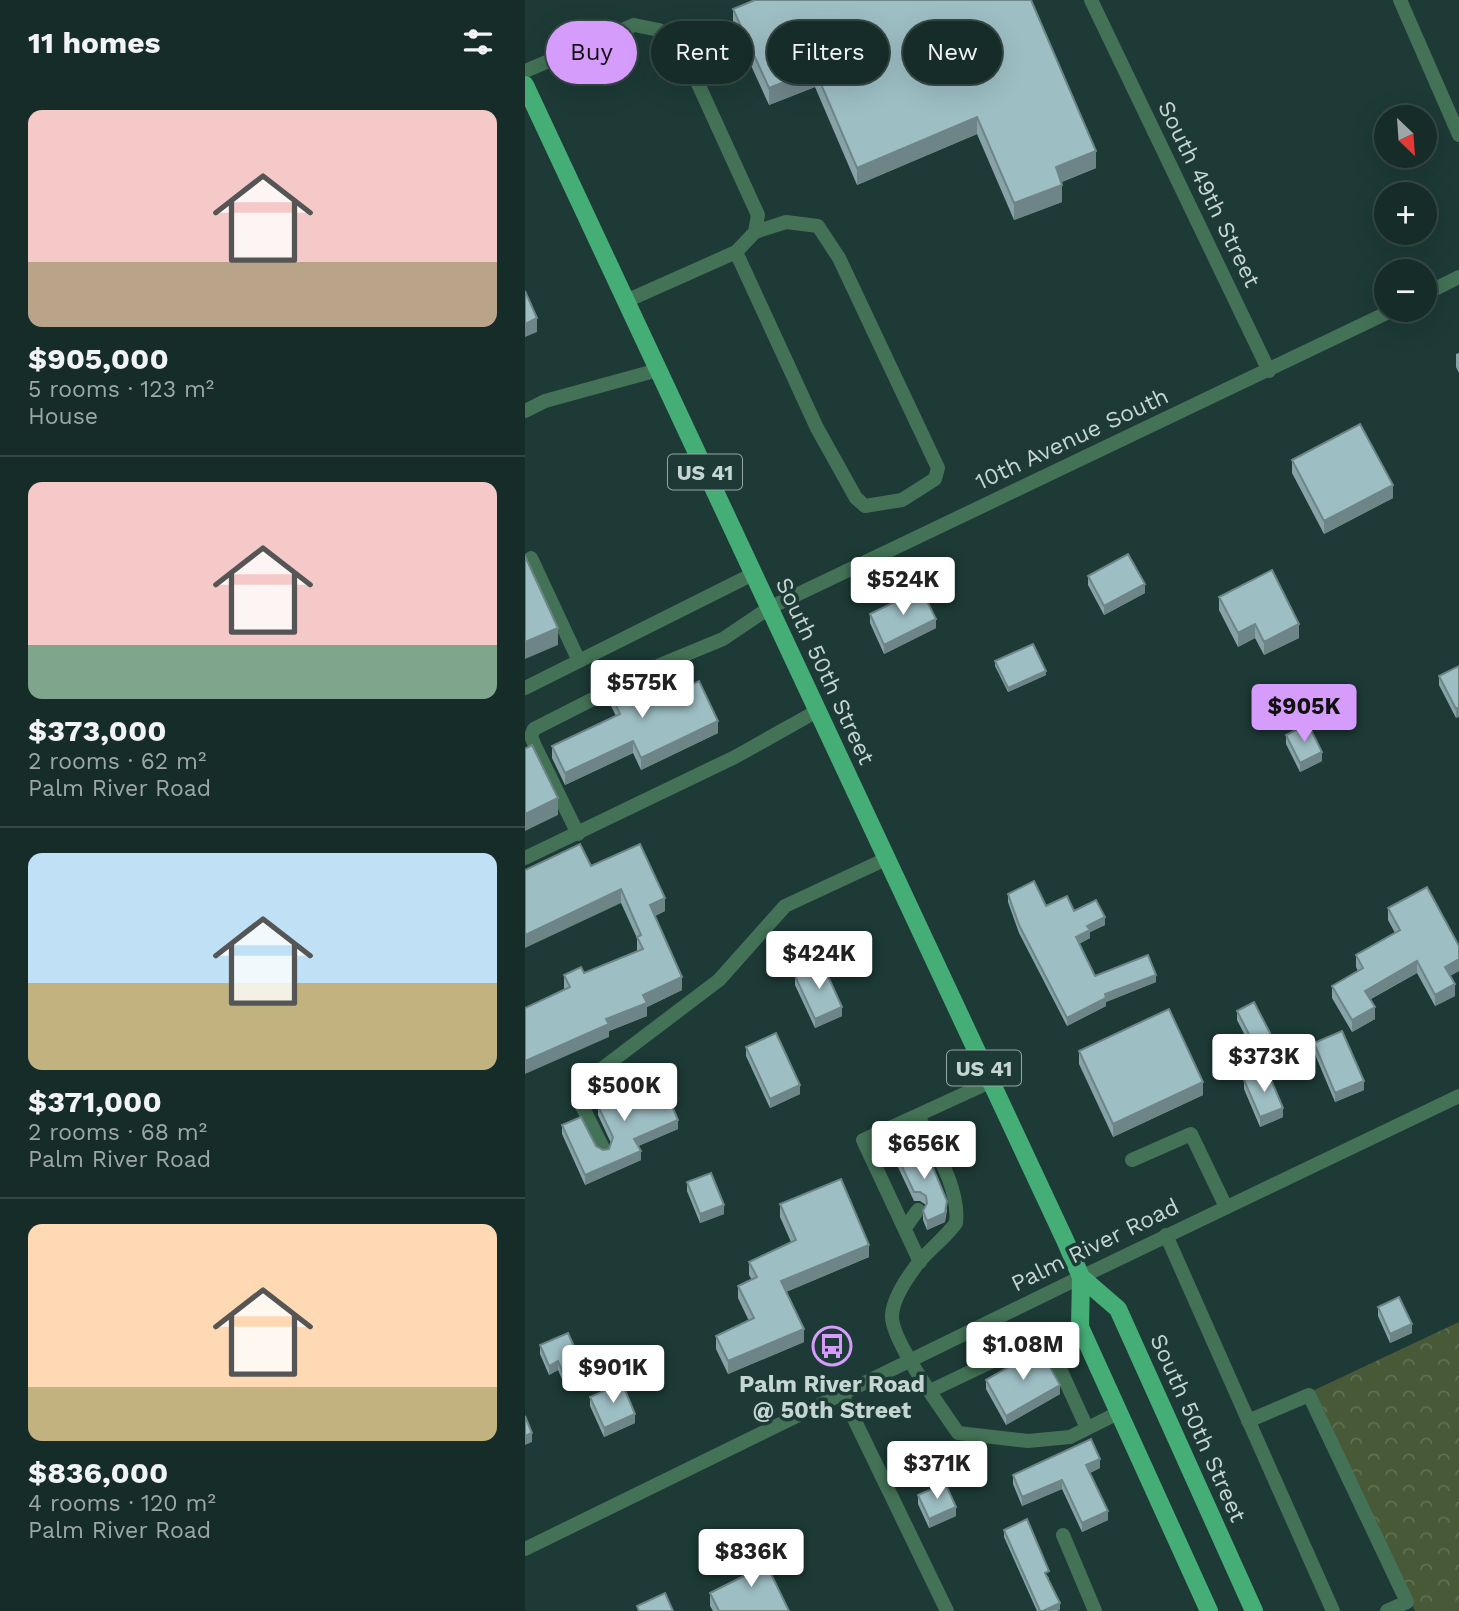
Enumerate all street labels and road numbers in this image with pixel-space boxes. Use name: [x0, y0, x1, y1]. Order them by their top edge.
street label: South 49th Street: [1152, 97, 1266, 292]
street label: 10th Avenue South: [971, 382, 1173, 496]
road number: US 41: [668, 454, 742, 490]
street label: South 50th Street: [770, 573, 880, 769]
road number: US 41: [947, 1050, 1021, 1086]
street label: Palm River Road: [1007, 1193, 1183, 1297]
street label: South 50th Street: [1144, 1330, 1252, 1527]

